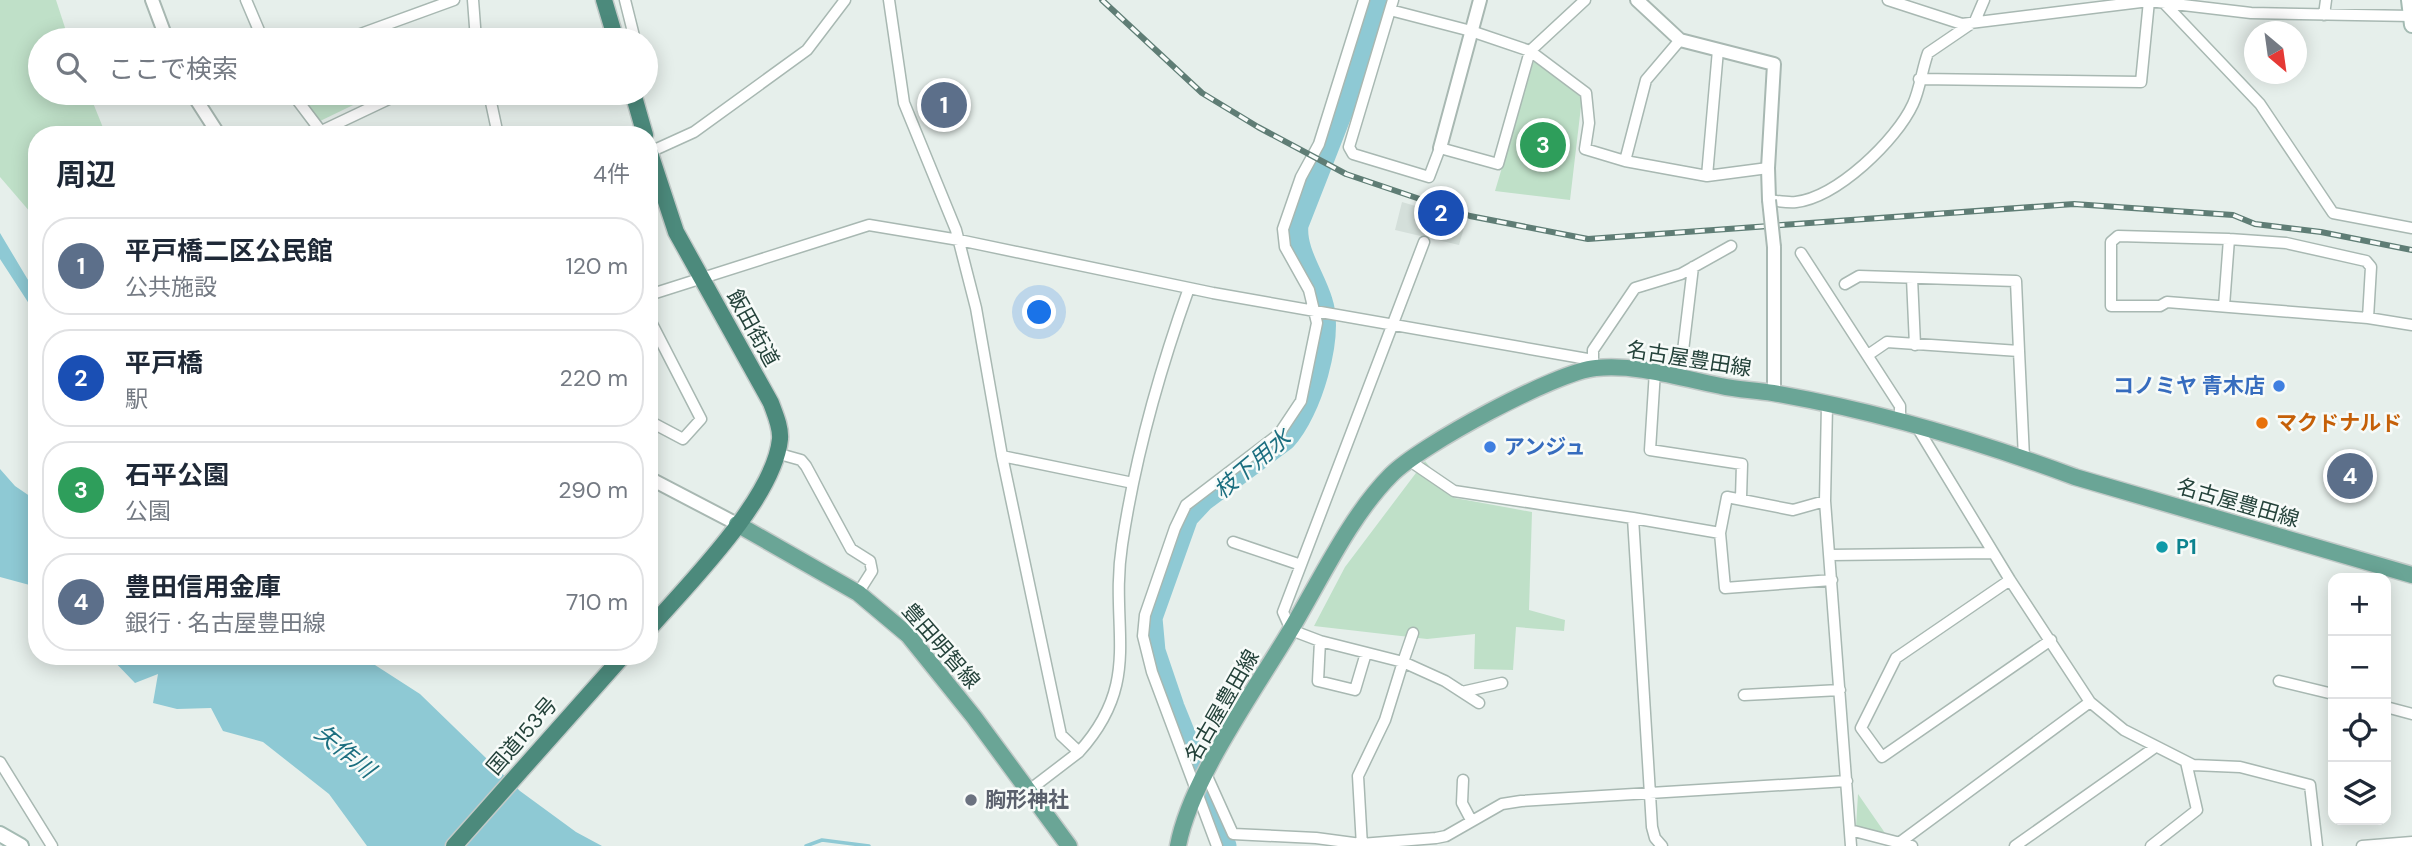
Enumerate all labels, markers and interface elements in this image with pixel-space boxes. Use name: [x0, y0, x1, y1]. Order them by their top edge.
north arrow: [2244, 21, 2307, 84]
search box: [28, 28, 658, 105]
icon: search: [52, 48, 90, 86]
text: ここで検索: [108, 52, 238, 86]
pin: 1: [921, 79, 967, 131]
pin: 3: [1520, 119, 1566, 171]
text: 周辺: [56, 155, 116, 194]
text: 4件: [593, 159, 630, 189]
pin: 2: [1418, 187, 1464, 239]
text: 平戸橋二区公民館: [125, 234, 333, 268]
text: 1: [77, 251, 85, 281]
text: 120 m: [565, 251, 628, 281]
text: 公共施設: [125, 272, 217, 302]
street label: 飯田街道: [720, 284, 786, 372]
your location: [1022, 295, 1056, 329]
street label: 名古屋豊田線: [1625, 335, 1753, 383]
text: 平戸橋: [125, 346, 203, 380]
text: 2: [74, 363, 88, 393]
text: 220 m: [559, 363, 628, 393]
place label: コノミヤ 青木店: [2113, 372, 2265, 400]
marker: コノミヤ 青木店: [2271, 378, 2287, 394]
text: 駅: [125, 384, 148, 414]
place label: マクドナルド: [2276, 409, 2402, 437]
marker: マクドナルド: [2254, 415, 2270, 431]
water label: 枝下用水: [1207, 421, 1299, 505]
place label: アンジュ: [1504, 433, 1586, 461]
marker: アンジュ: [1482, 439, 1498, 455]
pin: 4: [2327, 450, 2373, 502]
text: 石平公園: [125, 458, 229, 492]
street label: 名古屋豊田線: [2174, 472, 2302, 534]
text: 3: [74, 475, 88, 505]
text: 290 m: [558, 475, 628, 505]
text: 公園: [125, 496, 171, 526]
place label: P1: [2176, 533, 2197, 561]
marker: P1: [2154, 539, 2170, 555]
text: 豊田信用金庫: [125, 570, 281, 604]
map controls: [2328, 573, 2391, 825]
button: +: [2328, 573, 2391, 636]
text: 4: [74, 587, 88, 617]
text: 710 m: [566, 587, 628, 617]
street label: 豊田明智線: [896, 597, 986, 695]
text: 銀行 · 名古屋豊田線: [125, 608, 326, 638]
button: −: [2328, 636, 2391, 699]
street label: 名古屋豊田線: [1178, 644, 1266, 768]
street label: 国道153号: [480, 691, 564, 781]
button: locate: [2328, 699, 2391, 762]
water label: 矢作川: [309, 718, 384, 786]
button: layers: [2328, 762, 2391, 825]
place label: 胸形神社: [985, 786, 1069, 814]
marker: 胸形神社: [963, 792, 979, 808]

